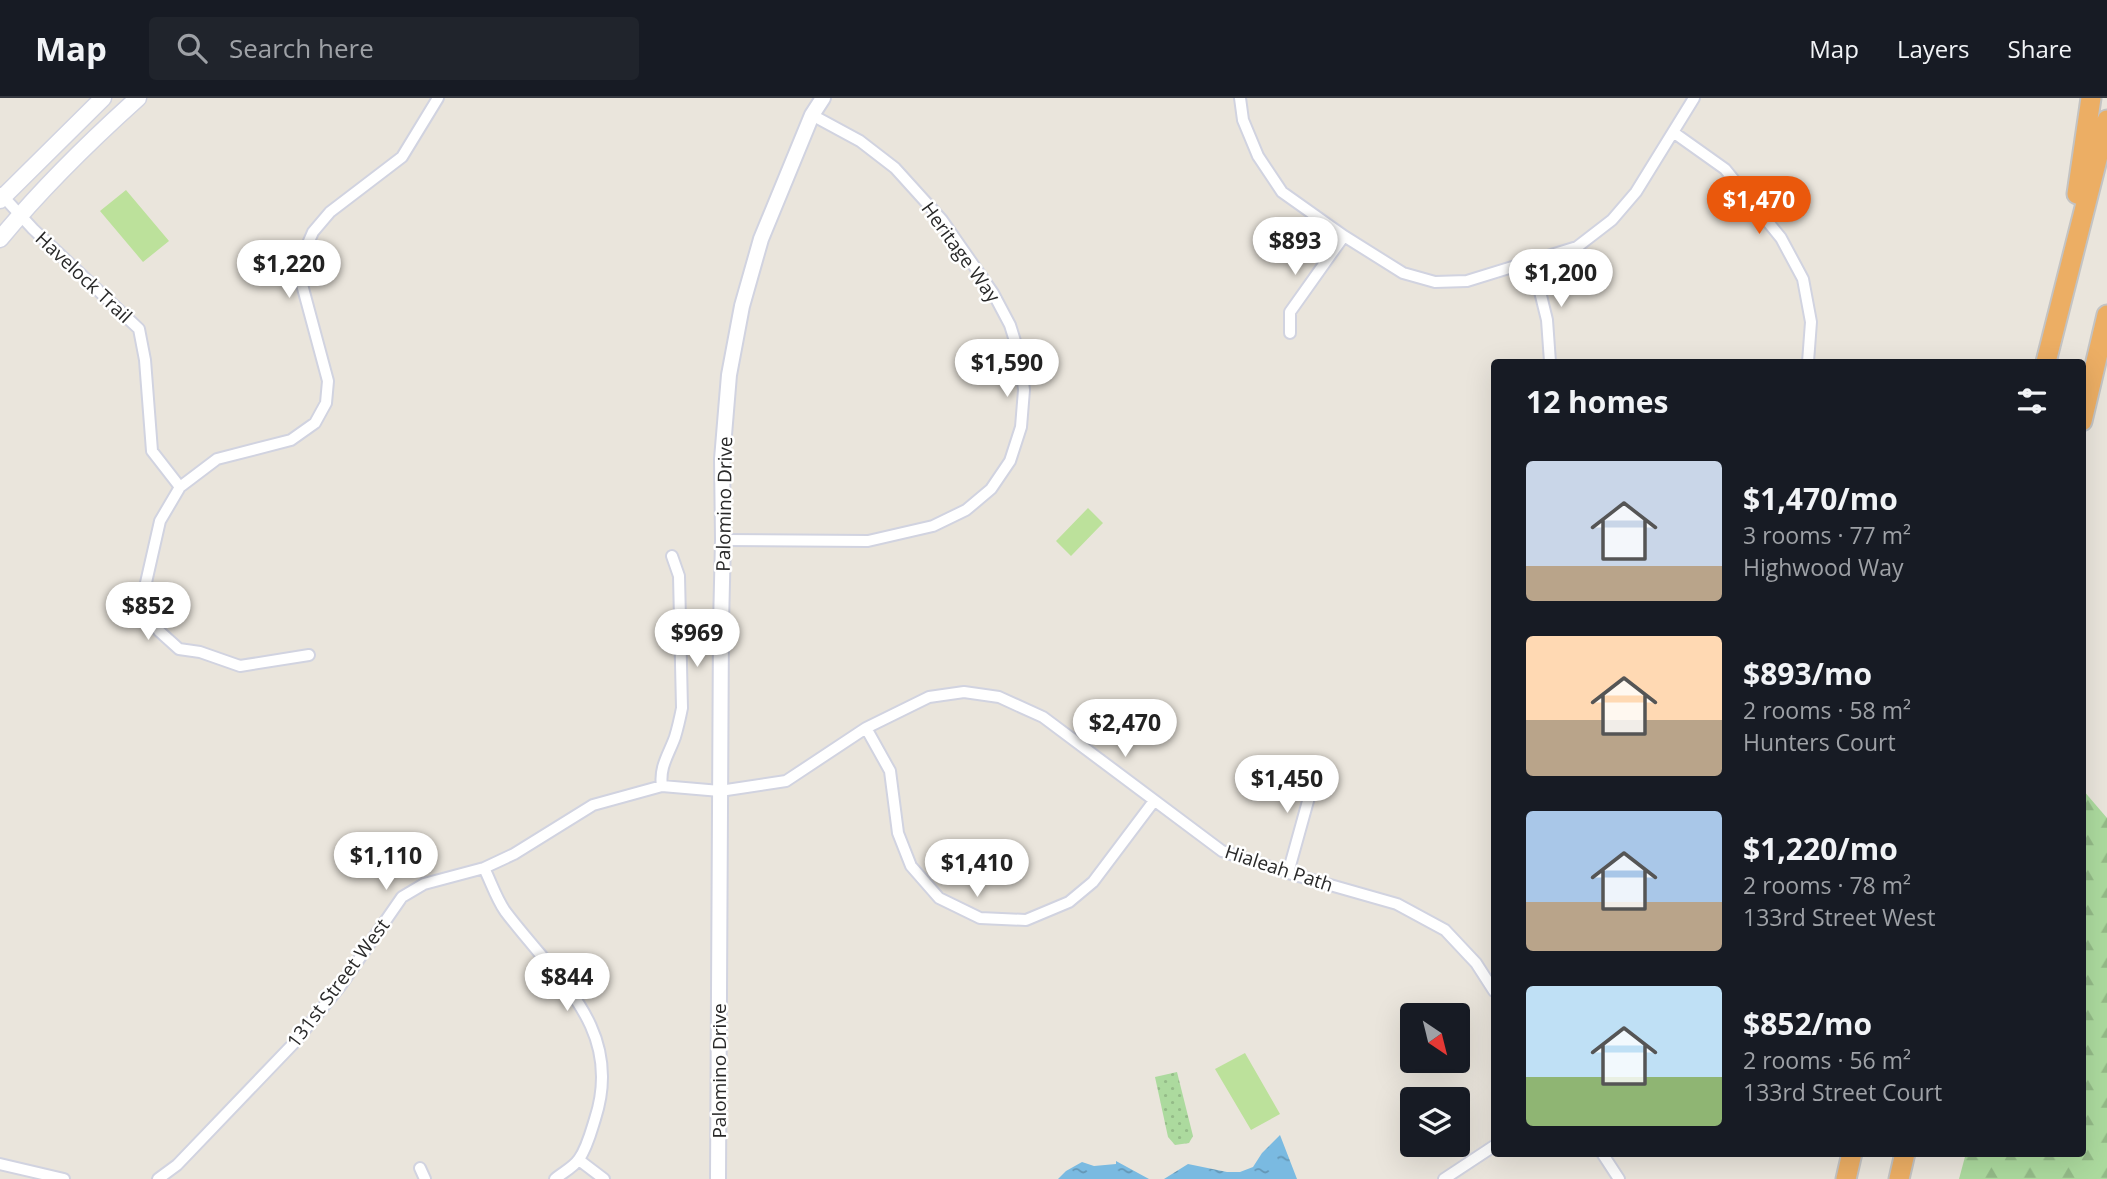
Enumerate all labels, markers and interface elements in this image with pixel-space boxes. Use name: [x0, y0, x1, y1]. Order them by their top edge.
search box: [149, 17, 639, 80]
text: Map: [35, 26, 107, 71]
icon: search: [173, 29, 211, 67]
text: Search here: [229, 30, 374, 66]
text: Map: [1809, 32, 1859, 65]
text: Layers: [1897, 32, 1970, 65]
text: Share: [2008, 32, 2072, 65]
pin: $1,470: [1702, 176, 1816, 236]
text: $1,470: [1723, 183, 1795, 215]
street label: Heritage Way: [916, 197, 1007, 308]
pin: $893: [1254, 218, 1336, 277]
text: $893: [1269, 224, 1321, 256]
street label: Havelock Trail: [30, 225, 138, 329]
pin: $1,220: [232, 240, 346, 300]
text: $1,220: [253, 247, 325, 279]
pin: $1,200: [1504, 250, 1618, 309]
text: $1,200: [1525, 256, 1597, 288]
pin: $1,590: [950, 340, 1064, 399]
text: $1,590: [971, 346, 1043, 378]
text: 12 homes: [1526, 381, 1669, 422]
icon: filters: [2013, 382, 2051, 420]
street label: Palomino Drive: [710, 436, 738, 572]
text: $1,470/mo: [1743, 478, 1898, 519]
icon: home: [1582, 489, 1666, 573]
text: 3 rooms · 77 m²: [1743, 519, 1911, 551]
text: Highwood Way: [1743, 551, 1903, 583]
pin: $852: [107, 582, 189, 642]
text: $852: [122, 589, 174, 621]
pin: $969: [656, 610, 738, 669]
text: $969: [671, 616, 723, 648]
text: $893/mo: [1743, 653, 1872, 694]
icon: home: [1582, 664, 1666, 748]
text: 2 rooms · 58 m²: [1743, 694, 1911, 726]
pin: $2,470: [1068, 700, 1182, 759]
text: $2,470: [1089, 706, 1161, 738]
text: Hunters Court: [1743, 726, 1896, 758]
pin: $1,450: [1230, 756, 1344, 815]
text: $1,450: [1251, 762, 1323, 794]
text: $1,220/mo: [1743, 828, 1898, 869]
pin: $1,110: [329, 832, 443, 892]
street label: Hialeah Path: [1222, 838, 1336, 898]
text: $1,110: [350, 839, 422, 871]
icon: home: [1582, 839, 1666, 923]
pin: $1,410: [920, 840, 1034, 899]
text: $1,410: [941, 846, 1013, 878]
text: 2 rooms · 78 m²: [1743, 869, 1911, 901]
text: 133rd Street West: [1743, 901, 1935, 933]
street label: 131st Street West: [281, 913, 395, 1053]
pin: $844: [526, 954, 608, 1013]
text: $844: [541, 960, 593, 992]
street label: Palomino Drive: [706, 1003, 732, 1139]
north arrow: [1400, 1003, 1470, 1073]
map controls: [1400, 1003, 1470, 1157]
text: $852/mo: [1743, 1003, 1872, 1044]
icon: home: [1582, 1014, 1666, 1098]
text: 2 rooms · 56 m²: [1743, 1044, 1911, 1076]
text: 133rd Street Court: [1743, 1076, 1942, 1108]
button: layers: [1400, 1087, 1470, 1157]

